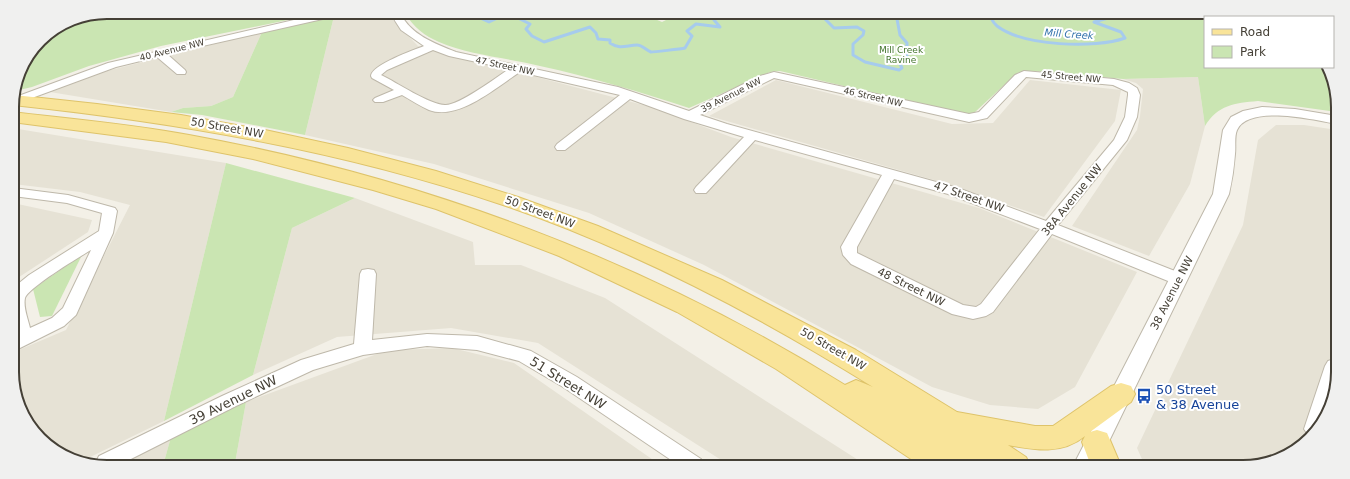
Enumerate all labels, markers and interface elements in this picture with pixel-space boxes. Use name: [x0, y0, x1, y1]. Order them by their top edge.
legend: [1204, 16, 1334, 68]
text: Road: [1240, 25, 1270, 39]
water label: Mill Creek: [1044, 27, 1095, 41]
street label: 40 Avenue NW: [139, 37, 205, 63]
park label: Mill Creek Ravine: [879, 45, 924, 65]
text: Park: [1240, 45, 1266, 59]
street label: 47 Street NW: [475, 55, 536, 77]
street label: 45 Street NW: [1041, 69, 1101, 85]
street label: 39 Avenue NW: [699, 75, 763, 114]
street label: 46 Street NW: [843, 85, 904, 109]
street label: 50 Street NW: [190, 115, 264, 141]
street label: 38A Avenue NW: [1039, 161, 1105, 238]
street label: 47 Street NW: [932, 179, 1006, 215]
street label: 50 Street NW: [503, 193, 577, 231]
street label: 38 Avenue NW: [1148, 254, 1196, 332]
street label: 48 Street NW: [875, 265, 947, 309]
street label: 50 Street NW: [798, 325, 868, 373]
street label: 51 Street NW: [527, 354, 609, 412]
street label: 39 Avenue NW: [187, 372, 279, 428]
place label: 50 Street & 38 Avenue: [1156, 382, 1239, 412]
bus stop icon: 50 Street & 38 Avenue: [1135, 387, 1153, 405]

